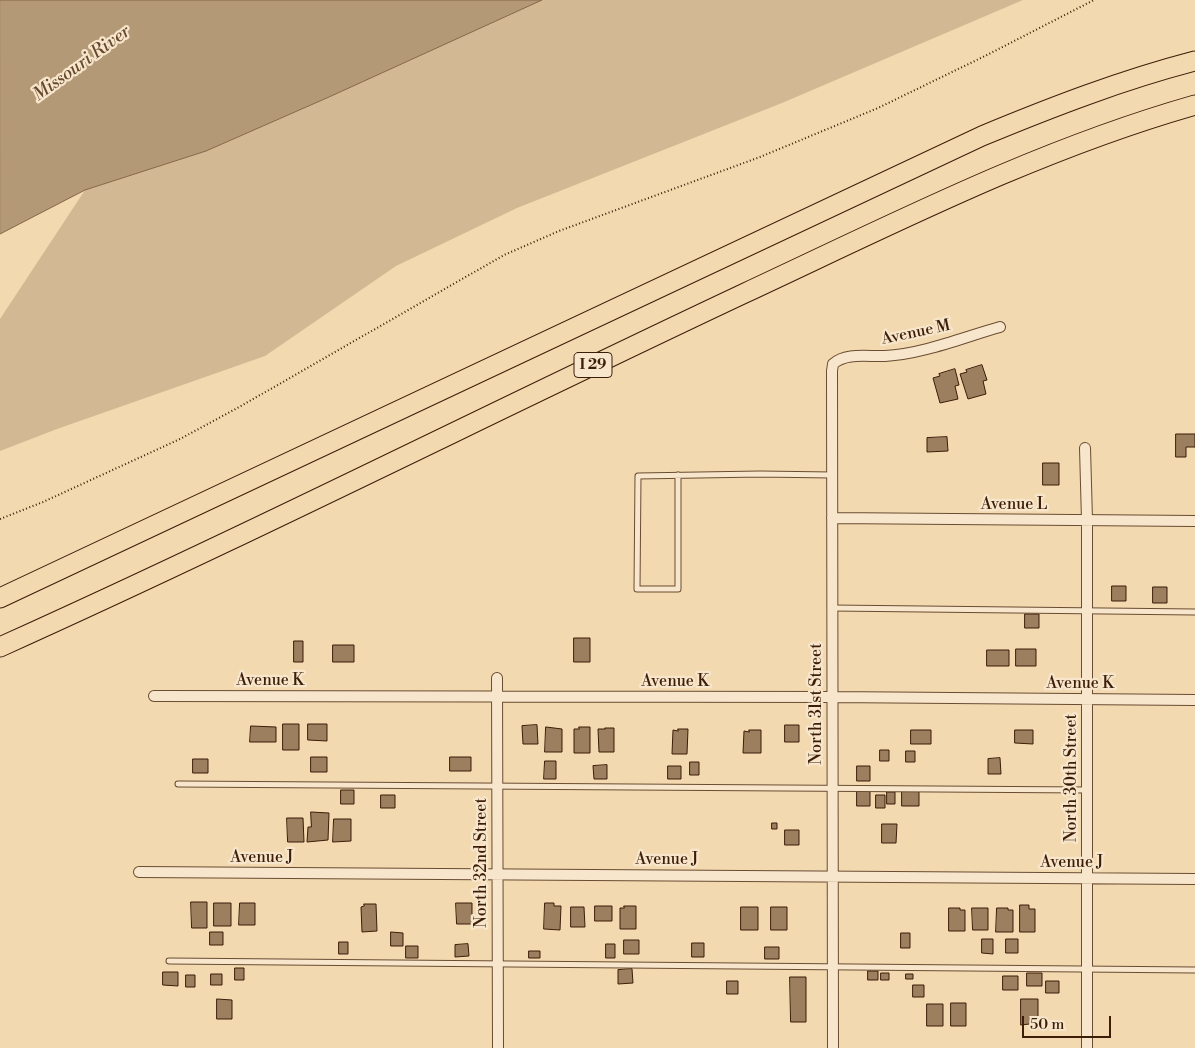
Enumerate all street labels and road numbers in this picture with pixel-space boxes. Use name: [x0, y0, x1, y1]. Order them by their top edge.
street label: Avenue M: [880, 316, 952, 350]
road number: I 29: [574, 352, 612, 378]
street label: Avenue L: [981, 495, 1047, 515]
street label: North 31st Street: [807, 643, 827, 765]
street label: Avenue K: [236, 671, 304, 691]
street label: Avenue K: [641, 672, 709, 692]
street label: Avenue K: [1046, 674, 1114, 694]
street label: North 30th Street: [1062, 714, 1082, 842]
street label: North 32nd Street: [472, 798, 492, 928]
street label: Avenue J: [230, 848, 294, 868]
street label: Avenue J: [635, 850, 699, 870]
street label: Avenue J: [1040, 853, 1104, 873]

